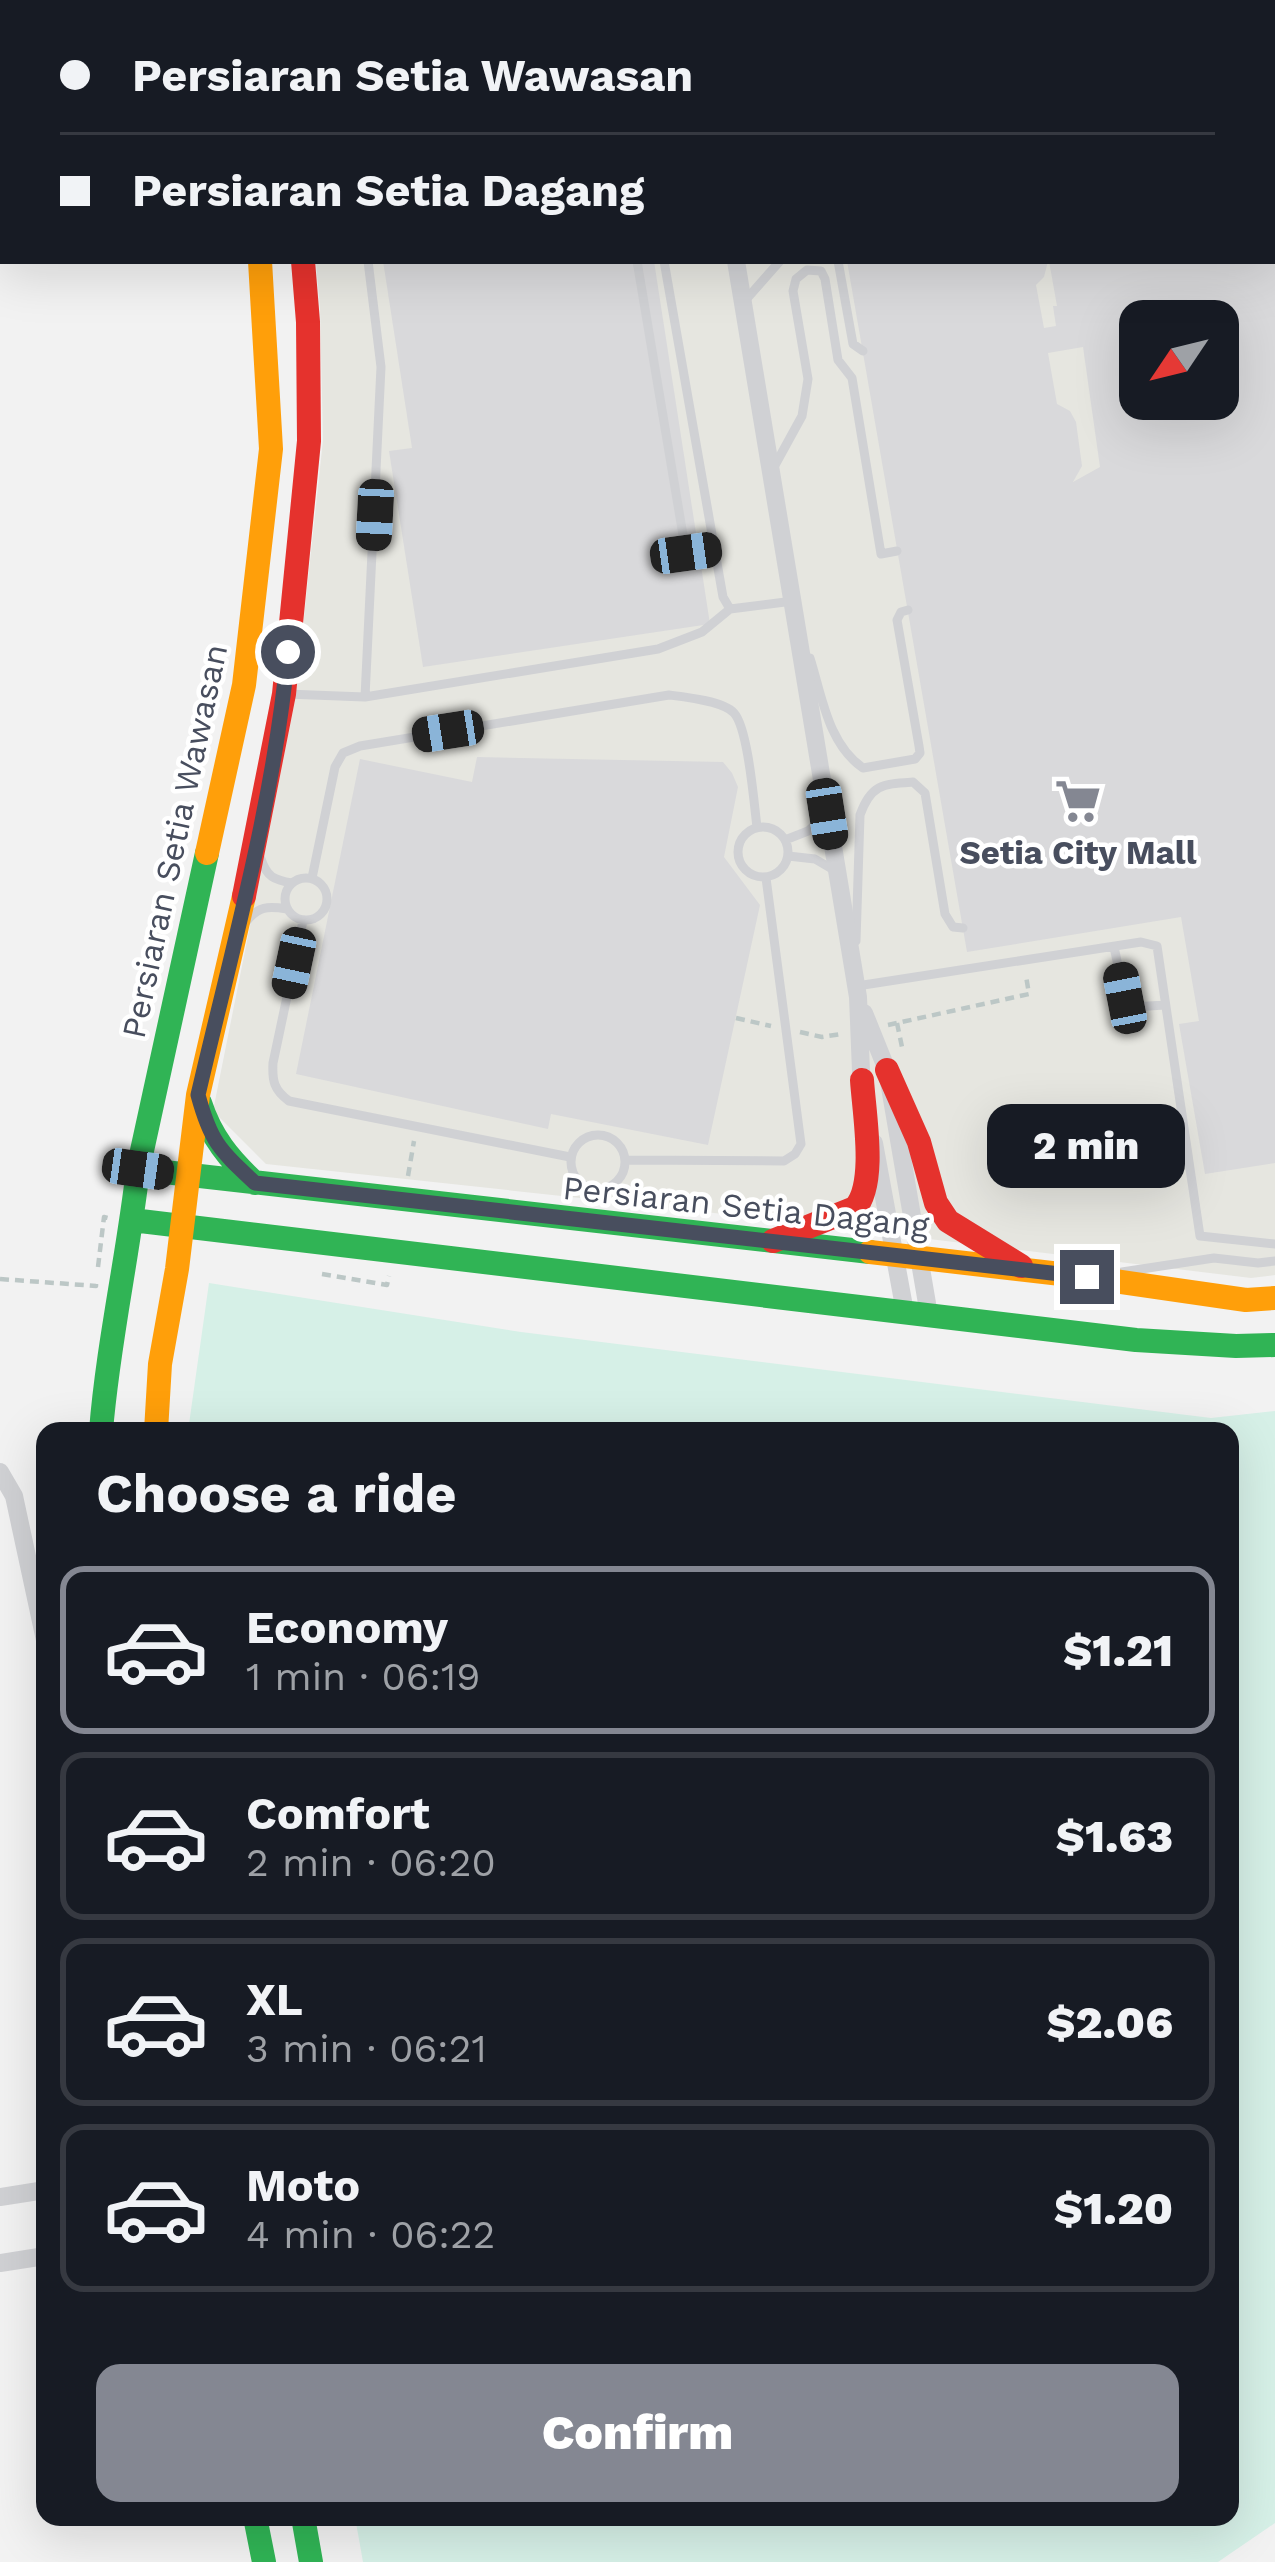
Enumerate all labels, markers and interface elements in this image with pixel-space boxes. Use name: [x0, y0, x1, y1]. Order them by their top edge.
text: Persiaran Setia Wawasan: [132, 49, 693, 102]
text: Persiaran Setia Dagang: [132, 164, 644, 217]
north arrow: [1119, 300, 1239, 420]
map controls: [1119, 300, 1239, 420]
car: [355, 478, 395, 552]
car: [648, 530, 724, 576]
route start: [261, 625, 315, 679]
street label: Persiaran Setia Wawasan: [114, 641, 235, 1042]
car: [410, 708, 486, 754]
car: [804, 776, 850, 852]
supermarket icon: Setia City Mall: [1053, 776, 1103, 826]
place label: Setia City Mall: [960, 833, 1197, 872]
car: [269, 924, 319, 1002]
car: [1100, 959, 1150, 1037]
callout: 2 min: [988, 1103, 1186, 1187]
text: 2 min: [1033, 1123, 1139, 1168]
car: [100, 1146, 176, 1192]
street label: Persiaran Setia Dagang: [561, 1168, 931, 1245]
route end: [1060, 1250, 1114, 1304]
text: Choose a ride: [96, 1462, 457, 1525]
icon: car: [102, 1596, 210, 1704]
text: Economy: [246, 1601, 448, 1654]
text: $1.21: [1063, 1624, 1173, 1677]
text: 1 min · 06:19: [246, 1654, 480, 1699]
icon: car: [102, 1782, 210, 1890]
text: Comfort: [246, 1787, 430, 1840]
text: $1.63: [1056, 1810, 1173, 1863]
text: 2 min · 06:20: [246, 1840, 496, 1885]
icon: car: [102, 1968, 210, 2076]
text: XL: [246, 1973, 303, 2026]
text: $2.06: [1046, 1996, 1173, 2049]
text: 3 min · 06:21: [246, 2026, 487, 2071]
icon: car: [102, 2154, 210, 2262]
text: Moto: [246, 2159, 360, 2212]
text: $1.20: [1054, 2182, 1173, 2235]
text: 4 min · 06:22: [246, 2212, 495, 2257]
button: Confirm: [96, 2364, 1179, 2502]

